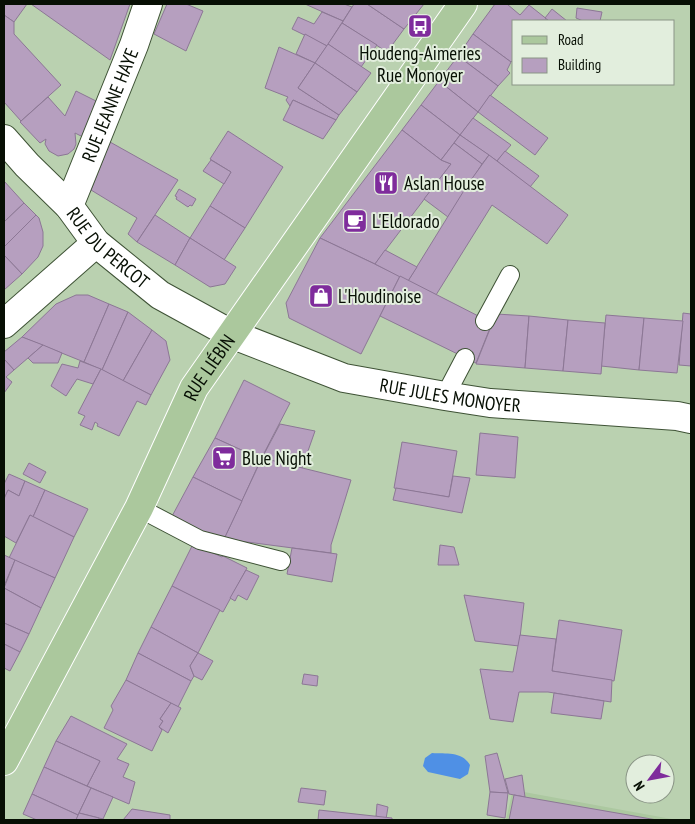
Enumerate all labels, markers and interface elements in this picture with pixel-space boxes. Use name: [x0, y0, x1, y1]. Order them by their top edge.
bus stop icon: Houdeng-Aimeries Rue Monoyer: [407, 13, 433, 39]
legend: [512, 20, 675, 85]
text: Road: [558, 30, 584, 49]
place label: Houdeng-Aimeries Rue Monoyer: [359, 41, 481, 87]
street label: RUE JEANNE HAYE: [76, 45, 143, 165]
text: Building: [558, 55, 601, 74]
restaurant icon: Aslan House: [373, 170, 399, 196]
place label: Aslan House: [404, 171, 485, 195]
street label: RUE DU PERCOT: [62, 202, 155, 294]
cafe icon: L'Eldorado: [342, 208, 368, 234]
place label: L'Eldorado: [372, 209, 440, 233]
shop icon: L'Houdinoise: [308, 283, 334, 309]
place label: L'Houdinoise: [338, 284, 421, 308]
street label: RUE LIÉBIN: [178, 330, 240, 404]
street label: RUE JULES MONOYER: [378, 373, 522, 417]
supermarket icon: Blue Night: [211, 445, 237, 471]
place label: Blue Night: [242, 446, 312, 470]
north arrow: [625, 754, 675, 804]
text: N: [629, 778, 649, 794]

